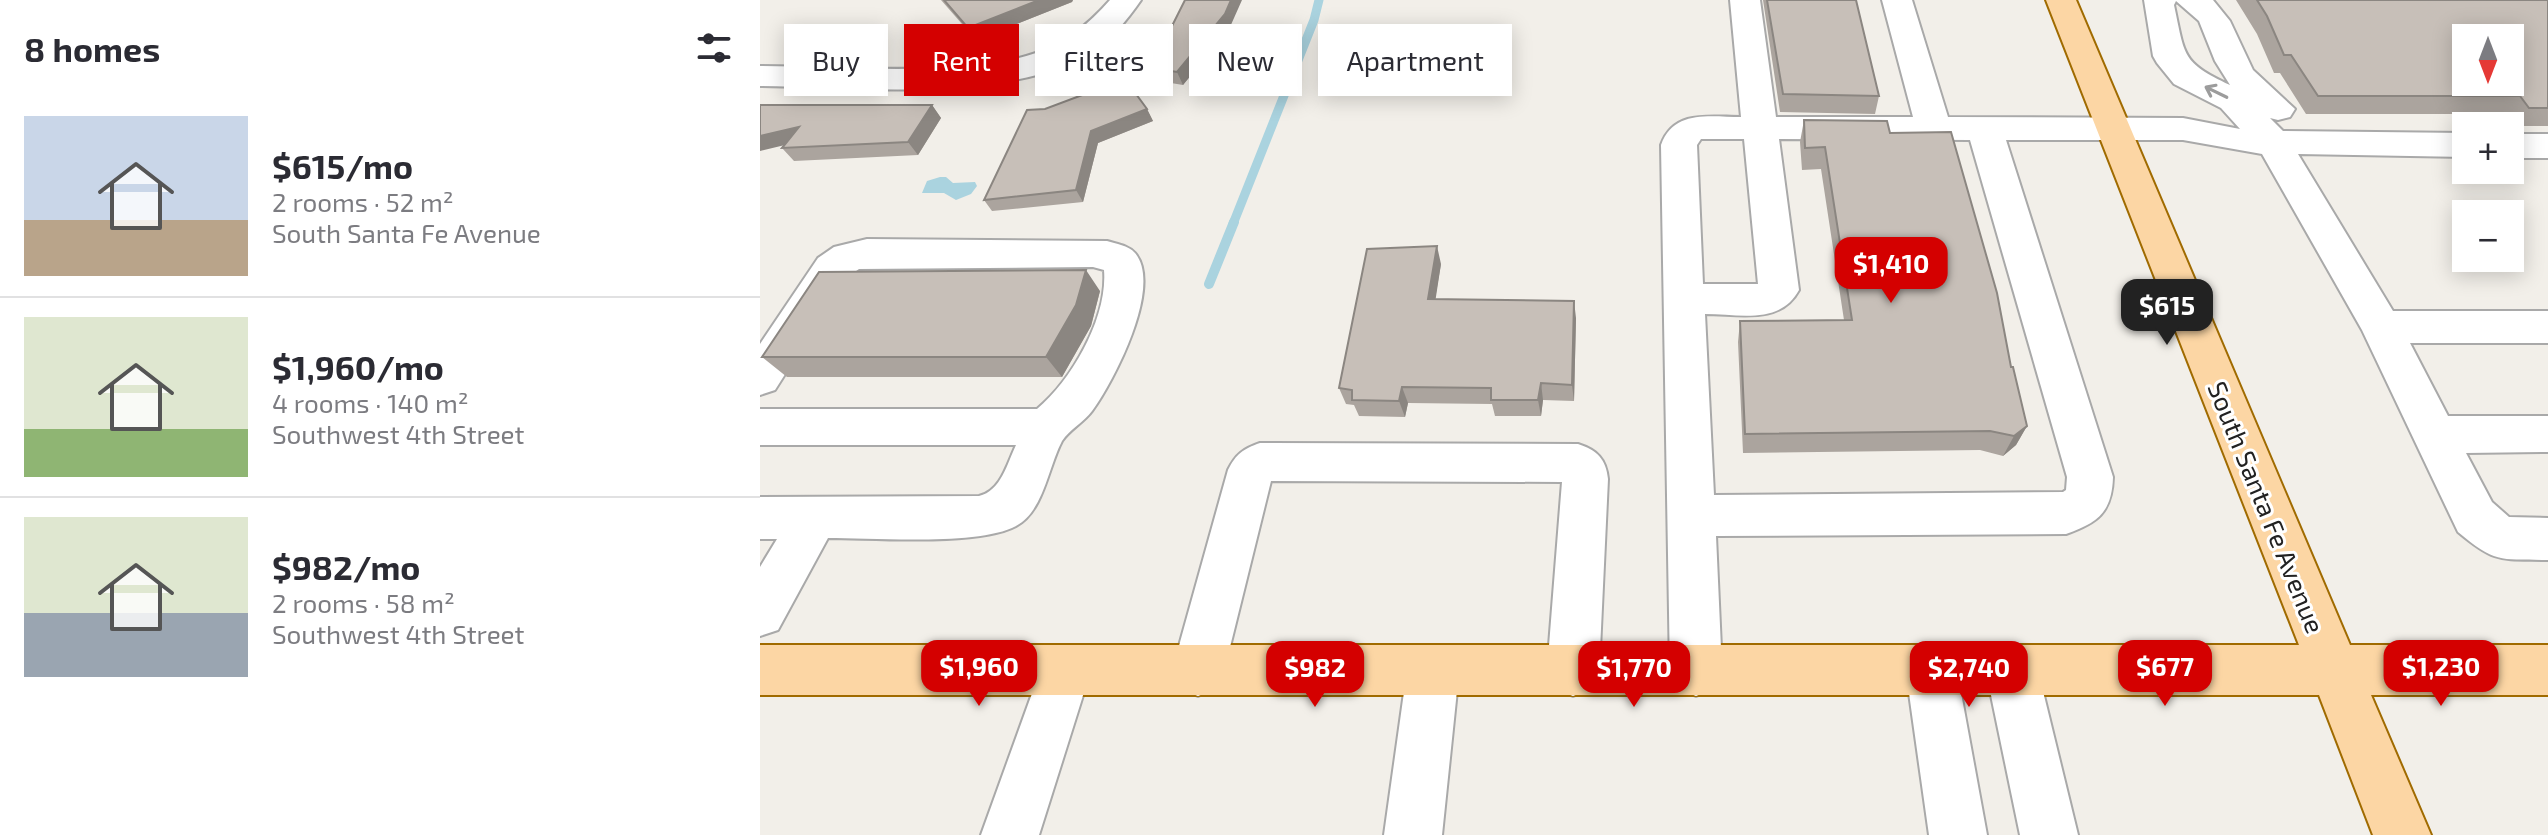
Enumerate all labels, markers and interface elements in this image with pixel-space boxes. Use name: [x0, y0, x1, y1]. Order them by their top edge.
chip: Buy: [784, 24, 888, 96]
chip: Rent: [904, 24, 1019, 96]
chip: Filters: [1035, 24, 1173, 96]
chip: New: [1189, 24, 1302, 96]
chip: Apartment: [1318, 24, 1512, 96]
north arrow: [2452, 24, 2524, 96]
map controls: [2452, 24, 2524, 272]
icon: filters: [692, 26, 736, 70]
text: 8 homes: [24, 28, 160, 69]
one-way arrow: [2204, 83, 2228, 99]
button: +: [2452, 112, 2524, 184]
text: $615/mo: [272, 145, 413, 186]
icon: home: [88, 148, 184, 244]
text: 2 rooms · 52 m²: [272, 186, 454, 217]
button: −: [2452, 200, 2524, 272]
text: South Santa Fe Avenue: [272, 217, 541, 248]
pin: $1,410: [1826, 237, 1956, 305]
text: $1,410: [1853, 247, 1929, 278]
pin: $615: [2120, 279, 2214, 347]
text: $615: [2139, 289, 2195, 320]
text: $1,960/mo: [272, 346, 444, 387]
icon: home: [88, 349, 184, 445]
street label: South Santa Fe Avenue: [2202, 377, 2332, 637]
text: 4 rooms · 140 m²: [272, 387, 468, 418]
text: Southwest 4th Street: [272, 418, 524, 449]
text: $982/mo: [272, 546, 420, 587]
icon: home: [88, 549, 184, 645]
text: 2 rooms · 58 m²: [272, 587, 455, 618]
text: Southwest 4th Street: [272, 618, 524, 649]
pin: $1,960: [914, 640, 1044, 708]
pin: $677: [2118, 640, 2212, 708]
pin: $1,230: [2376, 640, 2506, 708]
pin: $982: [1268, 641, 1362, 709]
pin: $1,770: [1569, 641, 1699, 709]
pin: $2,740: [1904, 641, 2034, 709]
text: $1,960: [939, 650, 1019, 681]
text: $677: [2136, 650, 2194, 681]
text: $1,230: [2402, 650, 2480, 681]
text: $982: [1284, 651, 1346, 682]
text: $1,770: [1596, 651, 1672, 682]
text: $2,740: [1928, 651, 2010, 682]

